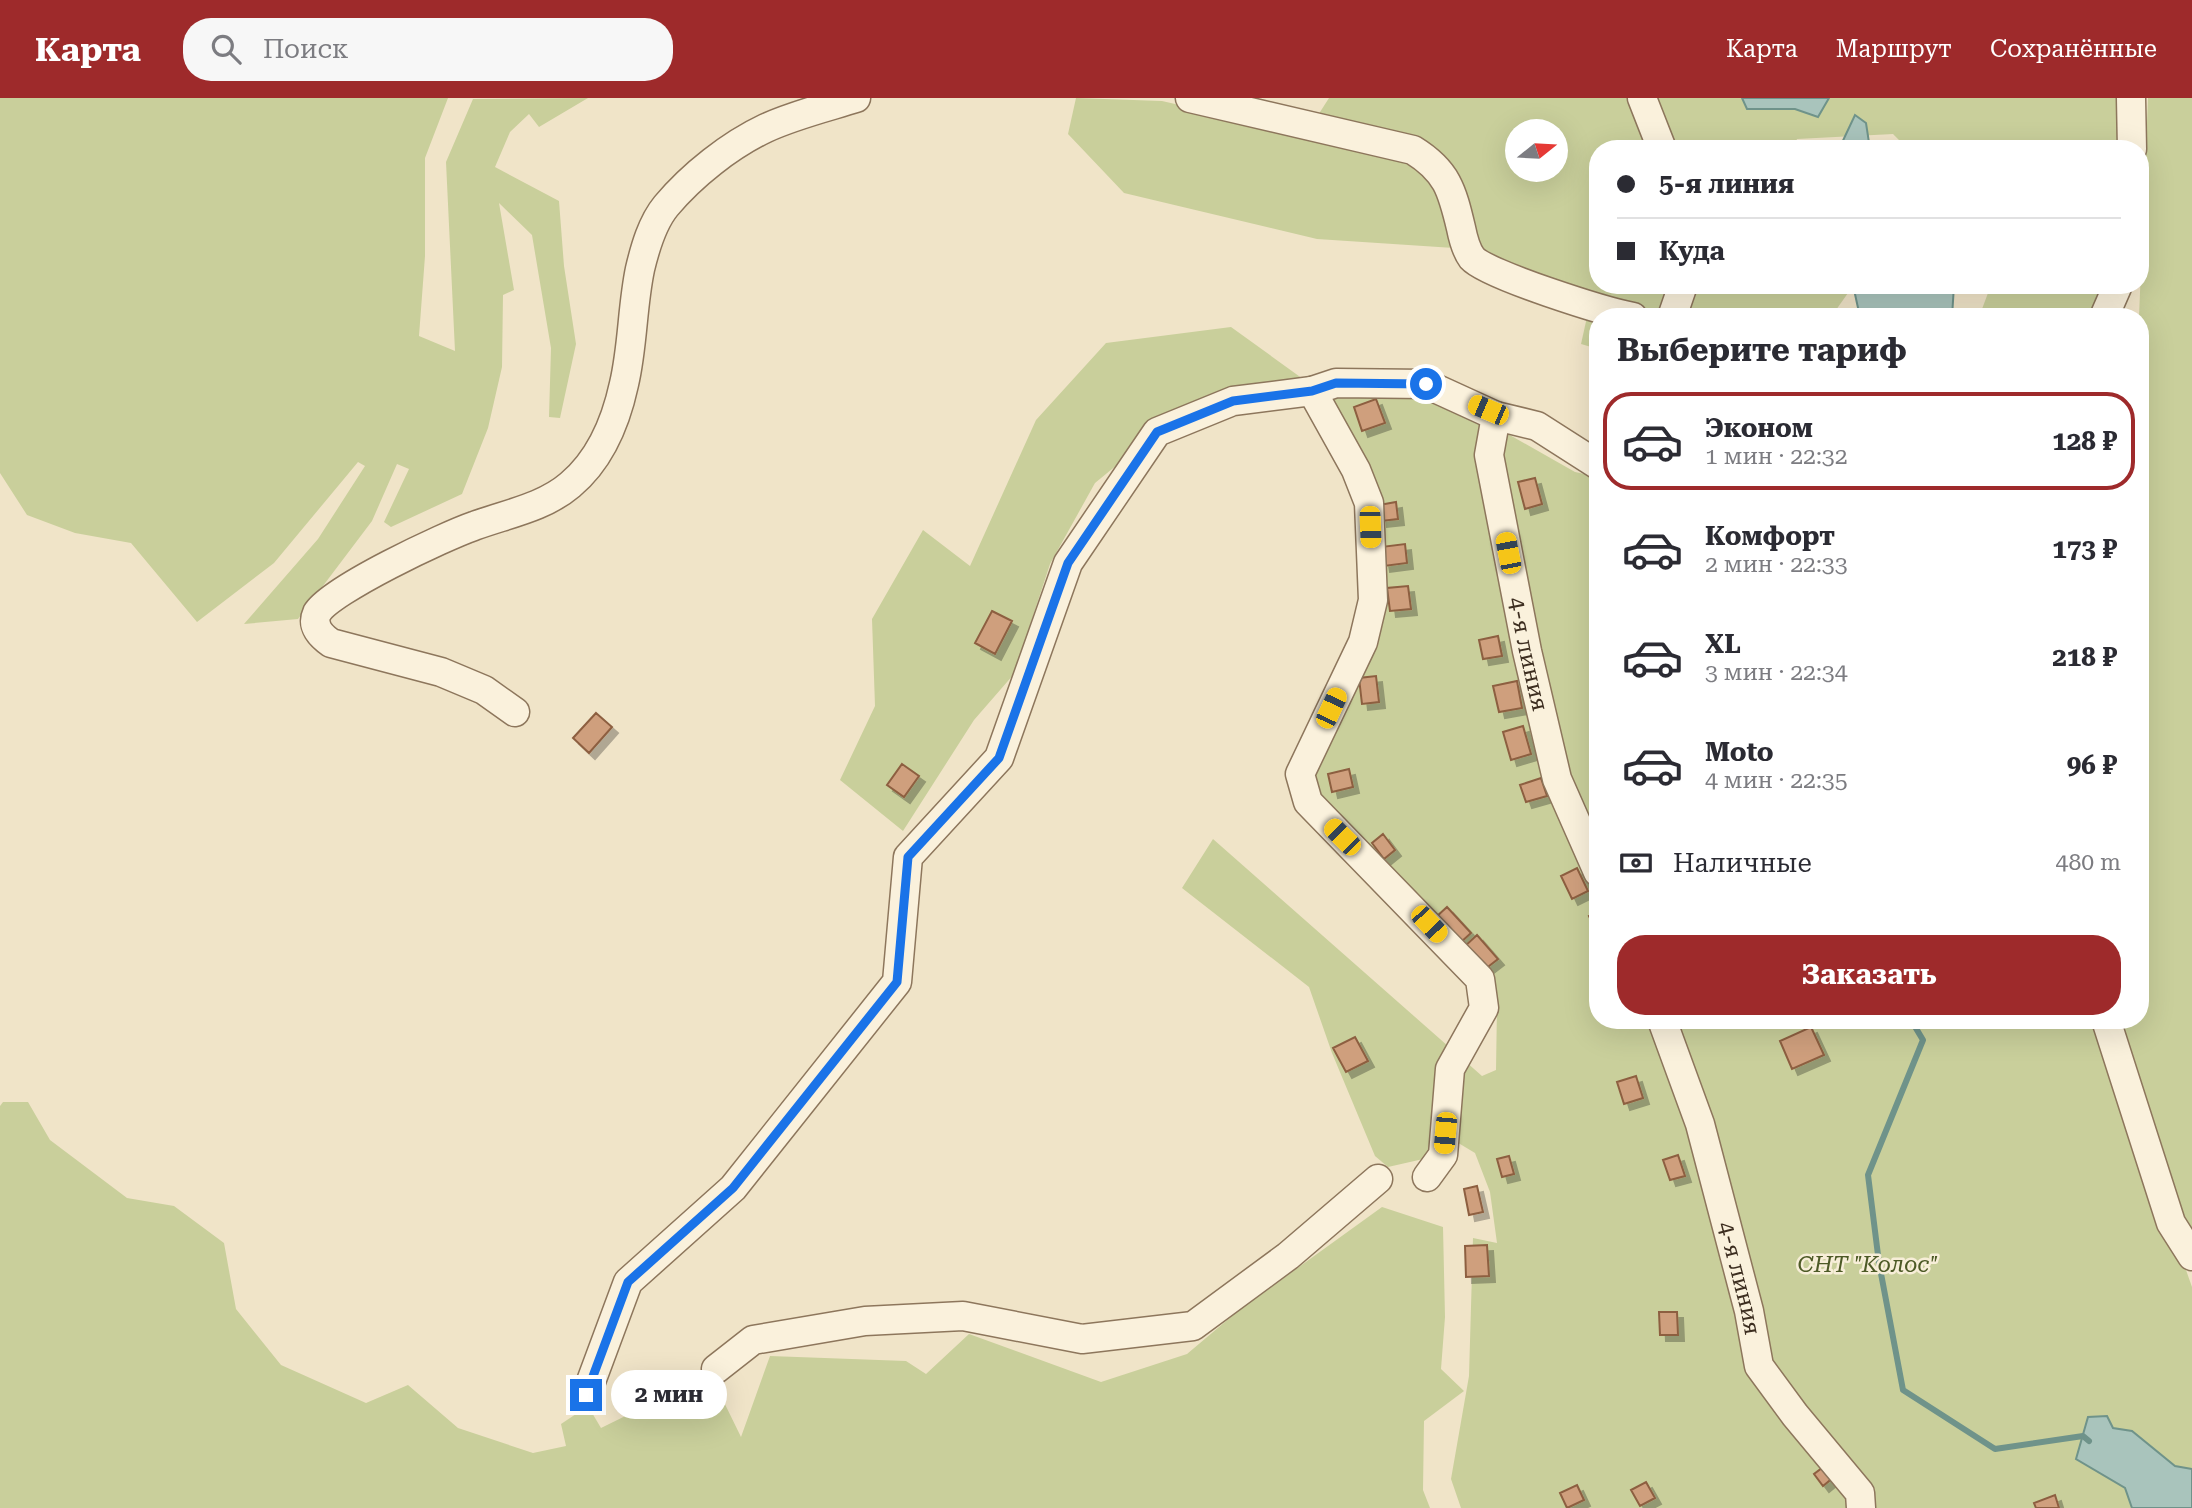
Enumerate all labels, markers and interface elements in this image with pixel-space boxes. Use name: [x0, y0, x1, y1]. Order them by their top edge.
search box: [183, 18, 673, 81]
text: Карта: [35, 30, 141, 69]
icon: search: [207, 30, 245, 68]
text: Поиск: [263, 34, 349, 64]
text: Карта: [1726, 35, 1798, 63]
text: Маршрут: [1836, 35, 1952, 63]
text: Сохранённые: [1990, 35, 2157, 63]
north arrow: [1505, 119, 1568, 182]
map controls: [1505, 119, 1568, 182]
text: 5-я линия: [1659, 169, 1794, 199]
text: Куда: [1659, 236, 1725, 266]
text: Выберите тариф: [1617, 331, 1907, 369]
route start: [1410, 368, 1442, 400]
car: [1465, 392, 1512, 428]
icon: car: [1621, 410, 1684, 473]
text: Эконом: [1705, 413, 1813, 443]
text: 128 ₽: [2052, 426, 2117, 456]
text: 1 мин · 22:32: [1705, 443, 1848, 470]
car: [1359, 506, 1382, 548]
icon: car: [1621, 518, 1684, 581]
text: Комфорт: [1705, 521, 1835, 551]
car: [1494, 530, 1523, 576]
text: 173 ₽: [2052, 534, 2117, 564]
text: 2 мин · 22:33: [1705, 551, 1848, 578]
street label: 4-я линия: [1503, 595, 1554, 714]
icon: car: [1621, 626, 1684, 689]
text: XL: [1705, 629, 1741, 659]
text: 218 ₽: [2052, 642, 2117, 672]
text: 3 мин · 22:34: [1705, 659, 1848, 686]
car: [1313, 685, 1350, 731]
icon: car: [1621, 734, 1684, 797]
text: Moto: [1705, 737, 1774, 767]
text: 96 ₽: [2067, 750, 2117, 780]
text: 4 мин · 22:35: [1705, 767, 1848, 794]
car: [1320, 815, 1365, 859]
icon: cash: [1617, 844, 1655, 882]
text: Наличные: [1673, 848, 1812, 878]
text: 480 m: [2056, 849, 2121, 876]
car: [1407, 901, 1452, 947]
button: Заказать: [1617, 935, 2121, 1015]
car: [1433, 1111, 1458, 1155]
street label: 4-я линия: [1712, 1219, 1766, 1337]
park label: СНТ "Колос": [1797, 1251, 1939, 1278]
callout: 2 мин: [610, 1370, 726, 1420]
route end: [570, 1379, 602, 1411]
text: 2 мин: [635, 1381, 703, 1408]

